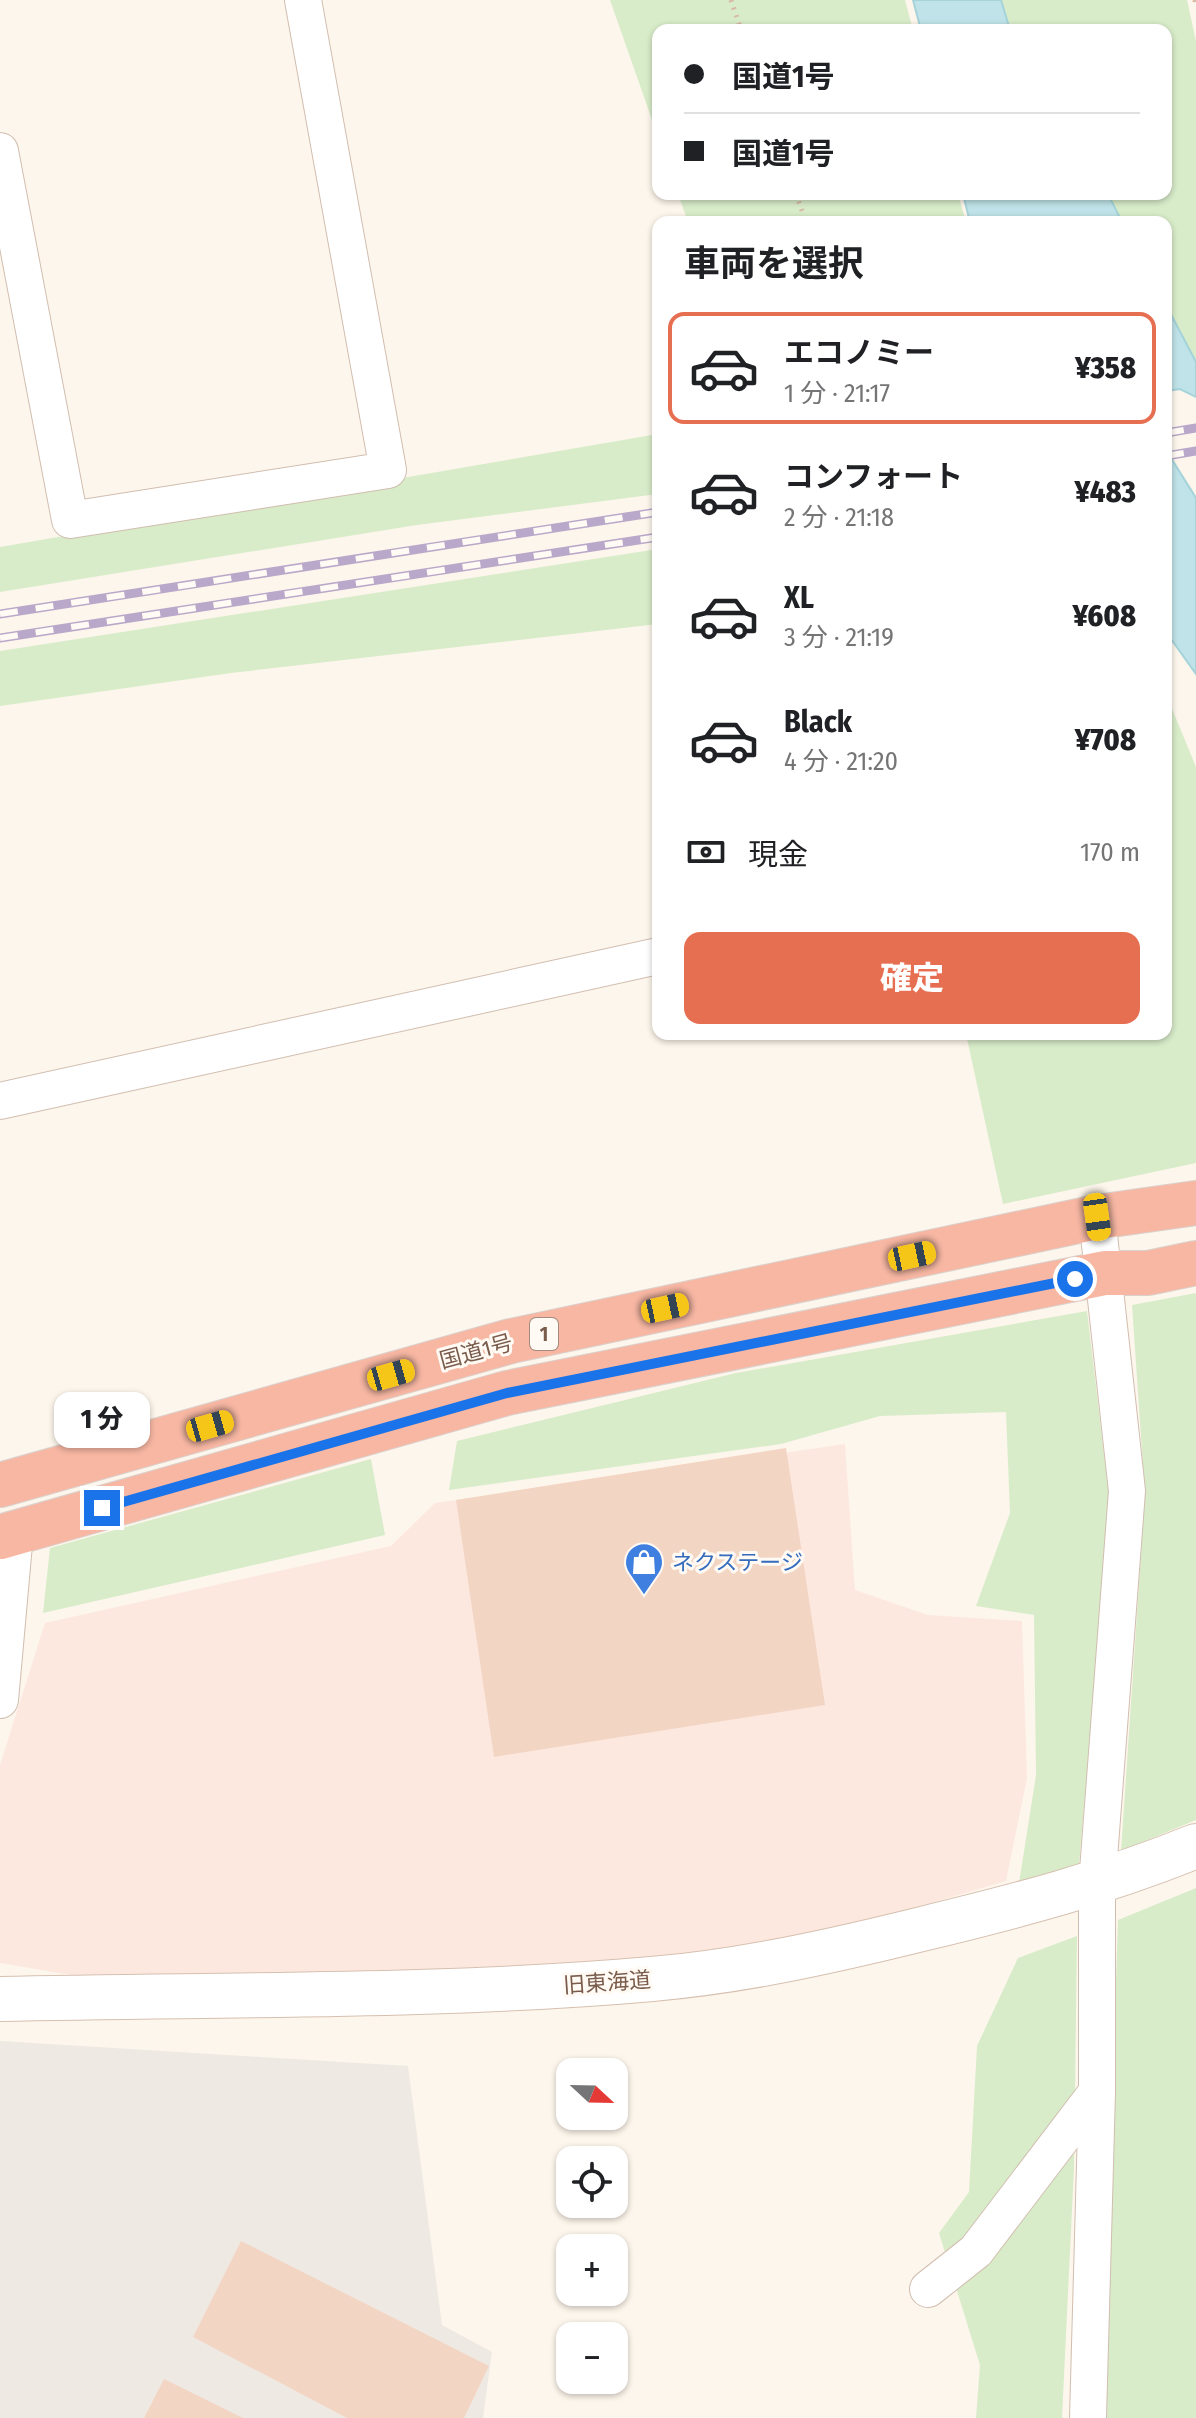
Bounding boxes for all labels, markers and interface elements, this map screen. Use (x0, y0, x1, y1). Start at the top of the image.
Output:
text: 国道1号 (732, 59, 835, 95)
text: 国道1号 (732, 136, 835, 172)
text: 車両を選択 (684, 242, 864, 286)
icon: car (688, 332, 760, 404)
text: エコノミー (784, 335, 934, 371)
text: ¥358 (1075, 350, 1136, 386)
text: 1 分 · 21:17 (784, 378, 890, 409)
icon: car (688, 456, 760, 528)
text: コンフォート (784, 459, 963, 495)
text: ¥483 (1075, 474, 1136, 510)
text: 2 分 · 21:18 (784, 502, 894, 533)
icon: car (688, 580, 760, 652)
text: XL (784, 580, 814, 616)
text: ¥608 (1072, 598, 1136, 634)
text: 3 分 · 21:19 (784, 622, 894, 653)
icon: car (688, 704, 760, 776)
text: Black (784, 704, 852, 740)
text: ¥708 (1075, 722, 1136, 758)
text: 4 分 · 21:20 (784, 746, 898, 777)
icon: cash (684, 830, 728, 874)
text: 現金 (748, 837, 808, 873)
text: 170 m (1080, 837, 1140, 868)
button: 確定 (684, 932, 1140, 1024)
car (1082, 1192, 1112, 1242)
car (886, 1239, 938, 1273)
route start (1057, 1261, 1093, 1297)
car (639, 1291, 691, 1325)
road number: 1 (530, 1318, 558, 1350)
street label: 国道1号 (437, 1329, 516, 1374)
car (365, 1357, 417, 1393)
callout: 1 分 (54, 1392, 150, 1448)
text: 1 分 (81, 1404, 123, 1435)
car (184, 1408, 236, 1444)
route end (84, 1490, 120, 1526)
shop icon: ネクステージ (623, 1541, 665, 1596)
place label: ネクステージ (672, 1549, 803, 1576)
street label: 旧東海道 (562, 1966, 652, 1999)
north arrow (556, 2058, 628, 2130)
map controls (556, 2058, 628, 2394)
button: locate (556, 2146, 628, 2218)
button: + (556, 2234, 628, 2306)
button: − (556, 2322, 628, 2394)

